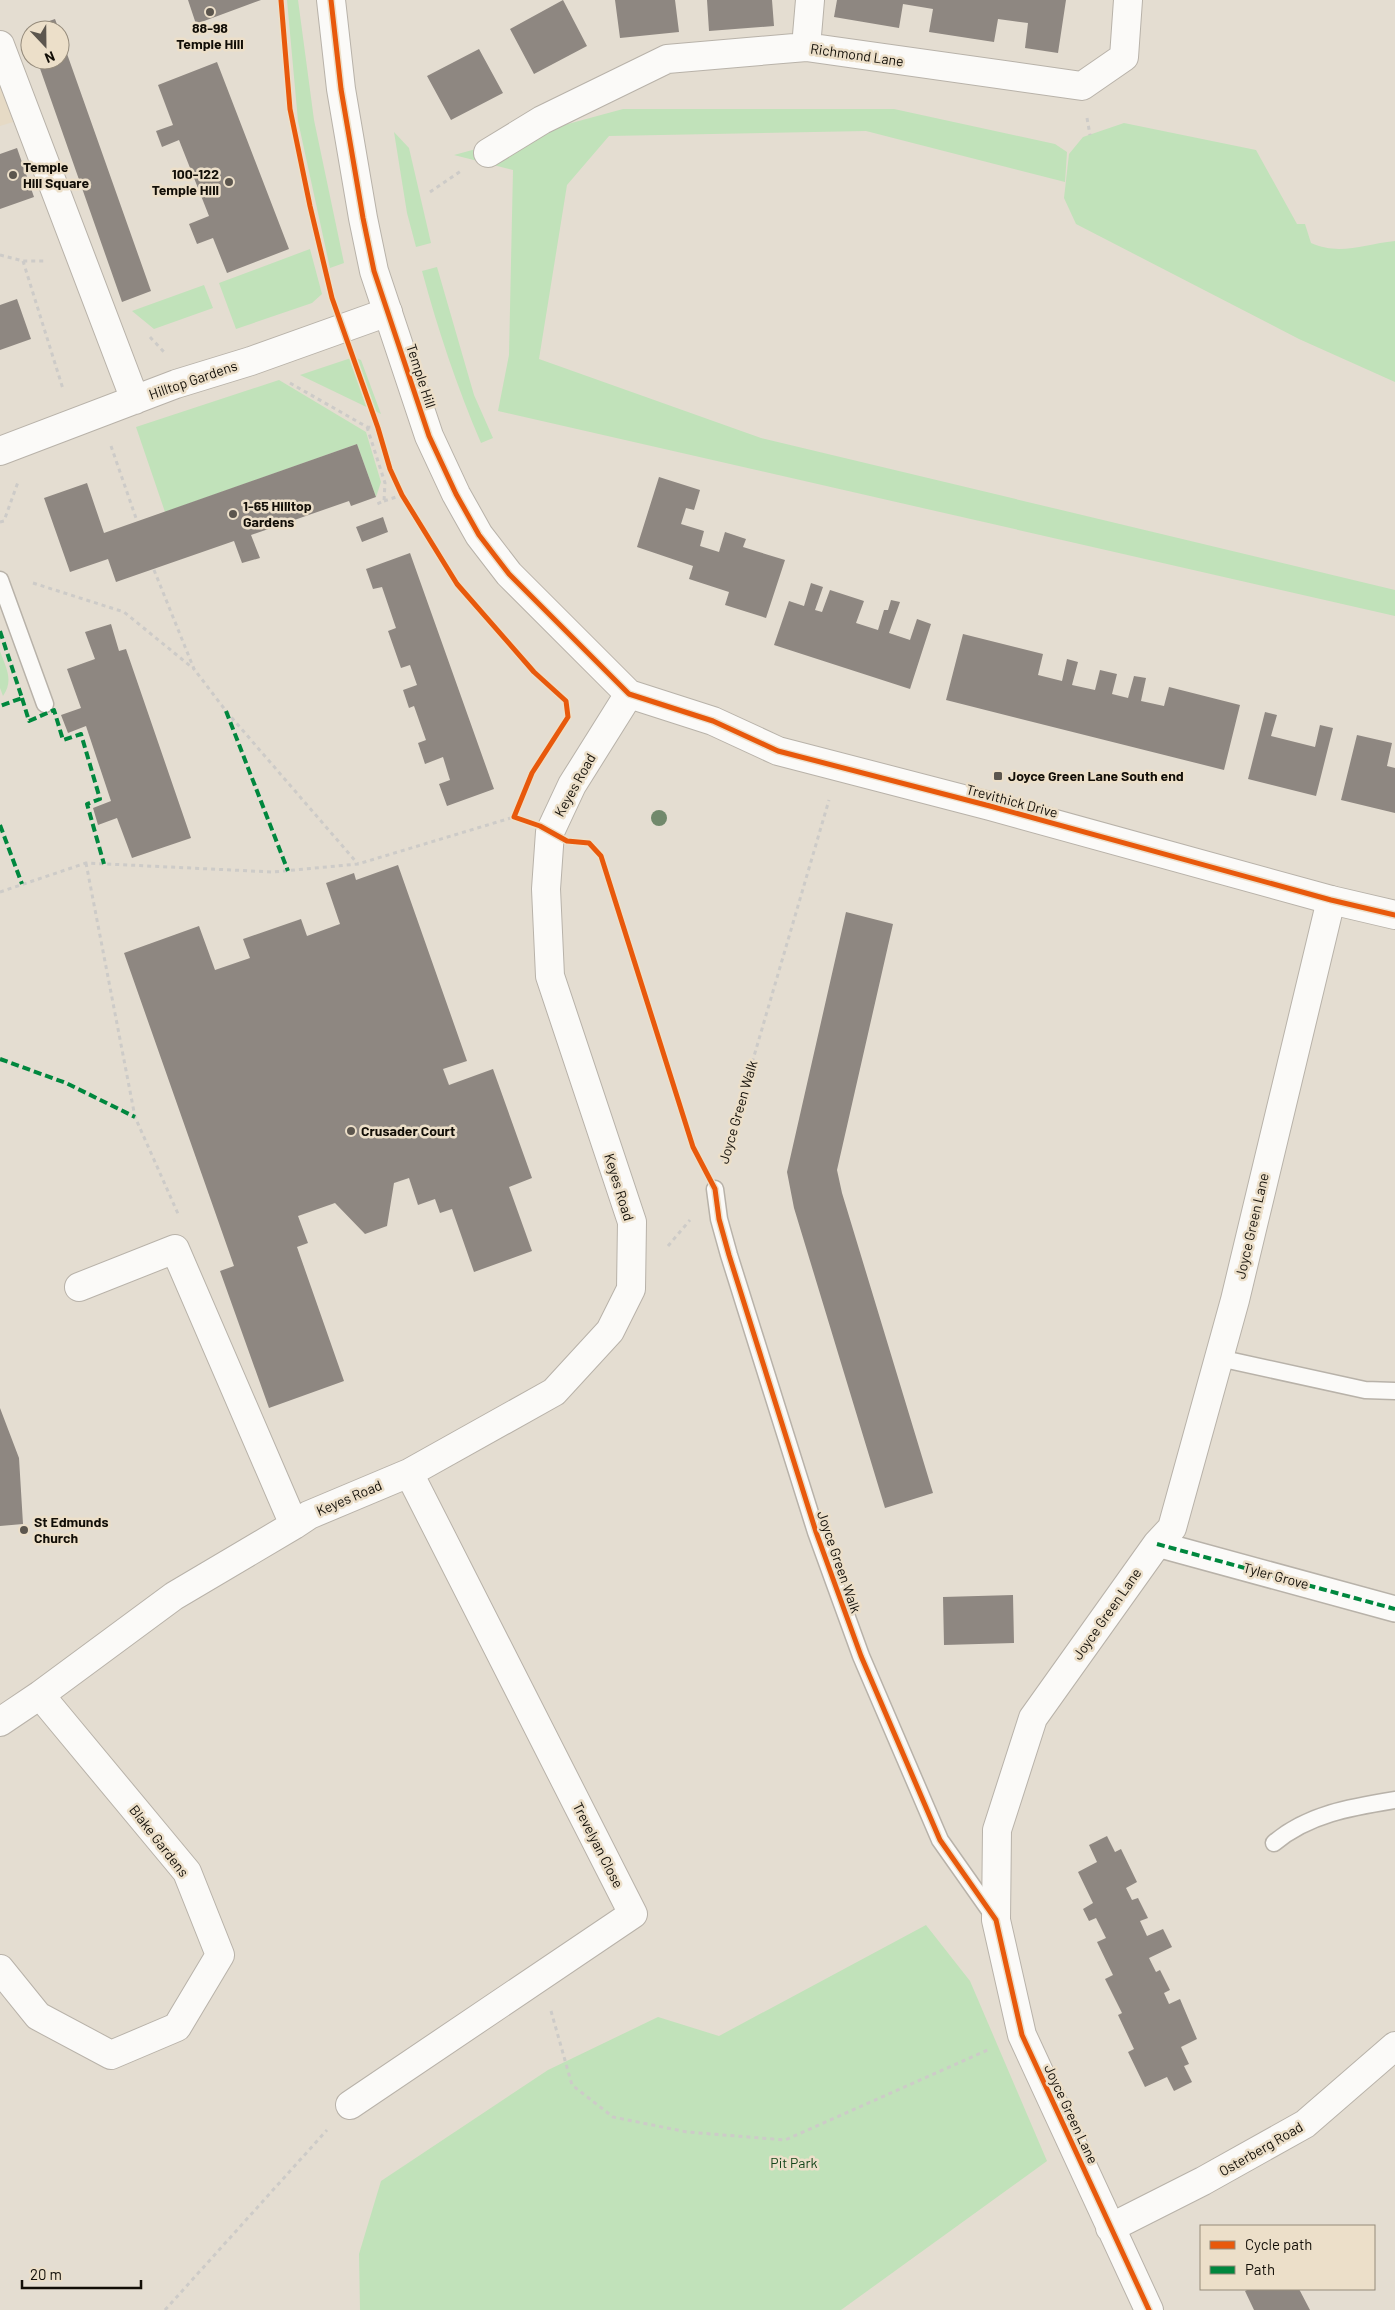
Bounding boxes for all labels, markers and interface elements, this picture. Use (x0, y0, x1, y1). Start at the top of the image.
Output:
marker: 88-98 Temple Hill (204, 6, 216, 18)
place label: 88-98 Temple Hill (176, 19, 244, 52)
north arrow (20, 20, 70, 70)
street label: Richmond Lane (809, 40, 905, 69)
text: N (43, 48, 58, 67)
place label: Temple Hill Square (23, 158, 89, 191)
place label: 100-122 Temple Hill (152, 165, 219, 198)
marker: Temple Hill Square (7, 169, 19, 181)
marker: 100-122 Temple Hill (223, 176, 235, 188)
street label: Temple Hill (403, 342, 440, 410)
street label: Hilltop Gardens (146, 356, 239, 403)
place label: 1-65 Hilltop Gardens (243, 497, 312, 530)
marker: 1-65 Hilltop Gardens (227, 508, 239, 520)
street label: Keyes Road (550, 750, 599, 819)
place label: Joyce Green Lane South end (1008, 767, 1184, 784)
marker: Joyce Green Lane South end (992, 770, 1004, 782)
street label: Trevithick Drive (964, 780, 1060, 821)
street label: Joyce Green Walk (715, 1058, 760, 1166)
place label: Crusader Court (361, 1122, 455, 1139)
marker: Crusader Court (345, 1125, 357, 1137)
street label: Keyes Road (601, 1151, 638, 1223)
street label: Joyce Green Lane (1231, 1171, 1272, 1280)
street label: Keyes Road (313, 1476, 384, 1519)
street label: Joyce Green Walk (814, 1508, 865, 1615)
place label: St Edmunds Church (34, 1513, 108, 1546)
marker: St Edmunds Church (18, 1524, 30, 1536)
street label: Tyler Grove (1241, 1559, 1311, 1592)
street label: Joyce Green Lane (1069, 1565, 1145, 1663)
street label: Trevelyan Close (570, 1799, 627, 1890)
street label: Blake Gardens (126, 1801, 193, 1880)
street label: Joyce Green Lane (1041, 2061, 1102, 2166)
street label: Osterberg Road (1216, 2118, 1306, 2179)
park label: Pit Park (770, 2154, 818, 2171)
legend (1200, 2225, 1375, 2290)
text: Cycle path (1245, 2235, 1312, 2253)
scale bar (22, 2258, 141, 2290)
text: Path (1245, 2260, 1275, 2278)
text: 20 m (30, 2265, 62, 2283)

